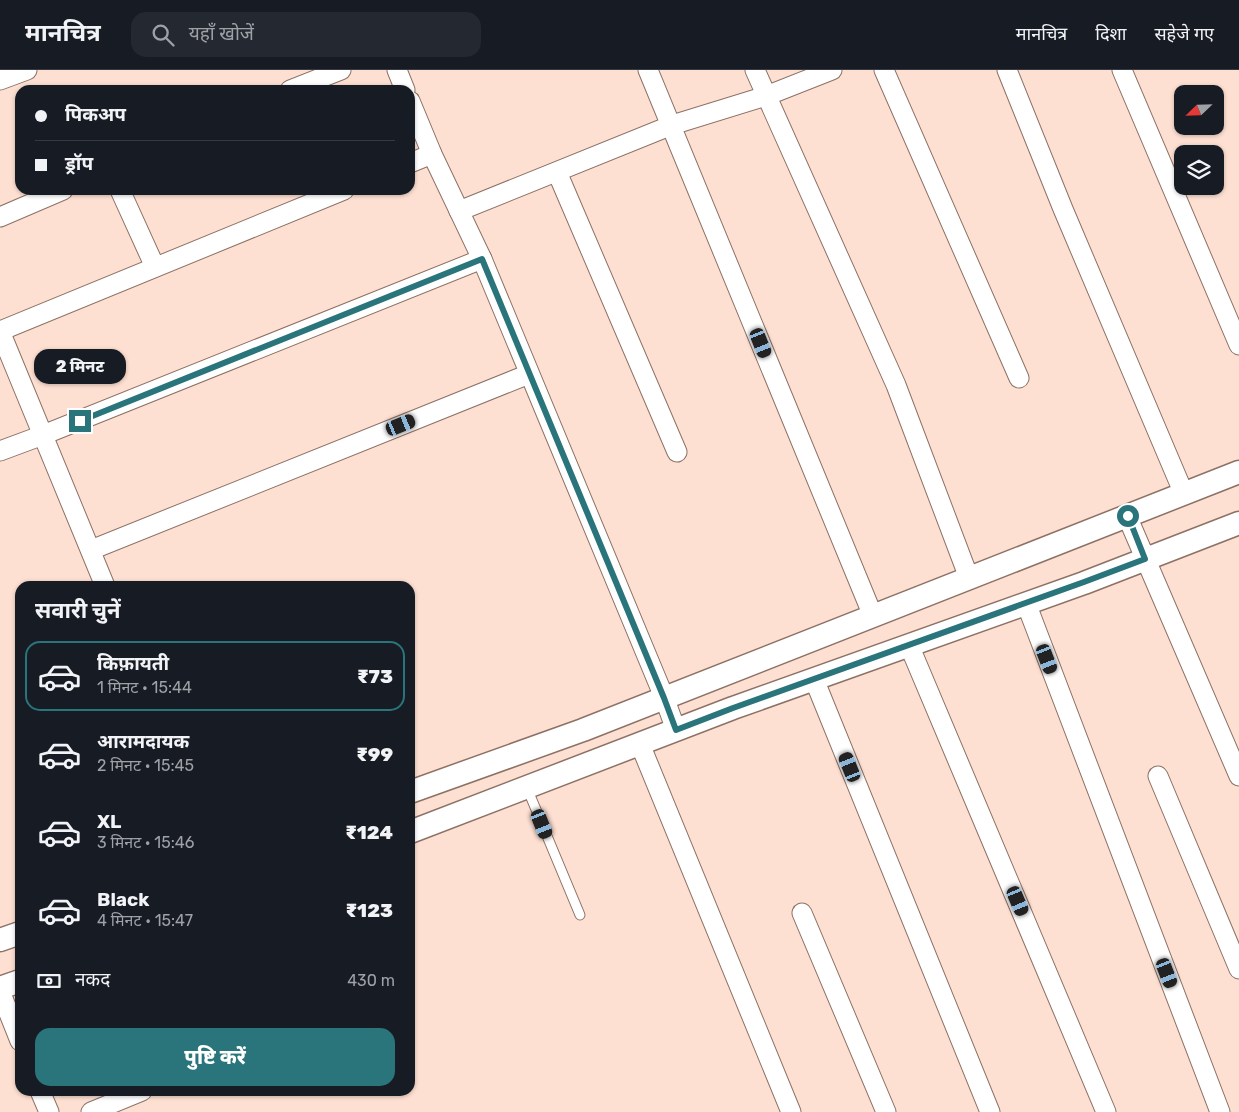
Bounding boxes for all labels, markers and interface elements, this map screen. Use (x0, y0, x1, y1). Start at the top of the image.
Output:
search box (131, 12, 481, 57)
text: मानचित्र (25, 19, 101, 47)
icon: search (149, 21, 177, 49)
text: यहाँ खोजें (189, 22, 254, 45)
text: मानचित्र (1016, 23, 1067, 45)
text: दिशा (1095, 23, 1126, 45)
text: सहेजे गए (1154, 23, 1214, 45)
north arrow (1174, 85, 1224, 135)
map controls (1174, 85, 1224, 195)
text: पिकअप (65, 103, 126, 126)
button: layers (1174, 145, 1224, 195)
text: ड्रॉप (65, 152, 93, 175)
car (748, 326, 773, 360)
callout: 2 मिनट (34, 348, 126, 384)
text: 2 मिनट (56, 357, 104, 376)
route end (69, 410, 91, 432)
car (384, 412, 417, 438)
route start (1117, 505, 1139, 527)
text: सवारी चुनें (35, 597, 121, 624)
car (1034, 642, 1059, 676)
text: किफ़ायती (97, 652, 169, 675)
icon: car (37, 654, 82, 699)
text: ₹73 (357, 665, 393, 688)
text: 1 मिनट · 15:44 (97, 678, 192, 697)
text: आरामदायक (97, 730, 189, 753)
icon: car (37, 732, 82, 777)
text: ₹99 (356, 743, 393, 766)
car (837, 750, 862, 784)
text: 2 मिनट · 15:45 (97, 756, 194, 775)
car (529, 807, 554, 841)
icon: car (37, 810, 82, 855)
text: XL (97, 810, 121, 833)
text: ₹124 (345, 821, 393, 844)
text: 3 मिनट · 15:46 (97, 833, 194, 852)
car (1005, 884, 1030, 918)
icon: car (37, 888, 82, 933)
text: Black (97, 888, 149, 911)
text: ₹123 (346, 899, 393, 922)
text: 4 मिनट · 15:47 (97, 911, 193, 930)
car (1154, 956, 1179, 990)
icon: cash (35, 967, 63, 995)
text: नकद (75, 968, 110, 991)
text: 430 m (347, 971, 395, 990)
button: पुष्टि करें (35, 1028, 395, 1086)

